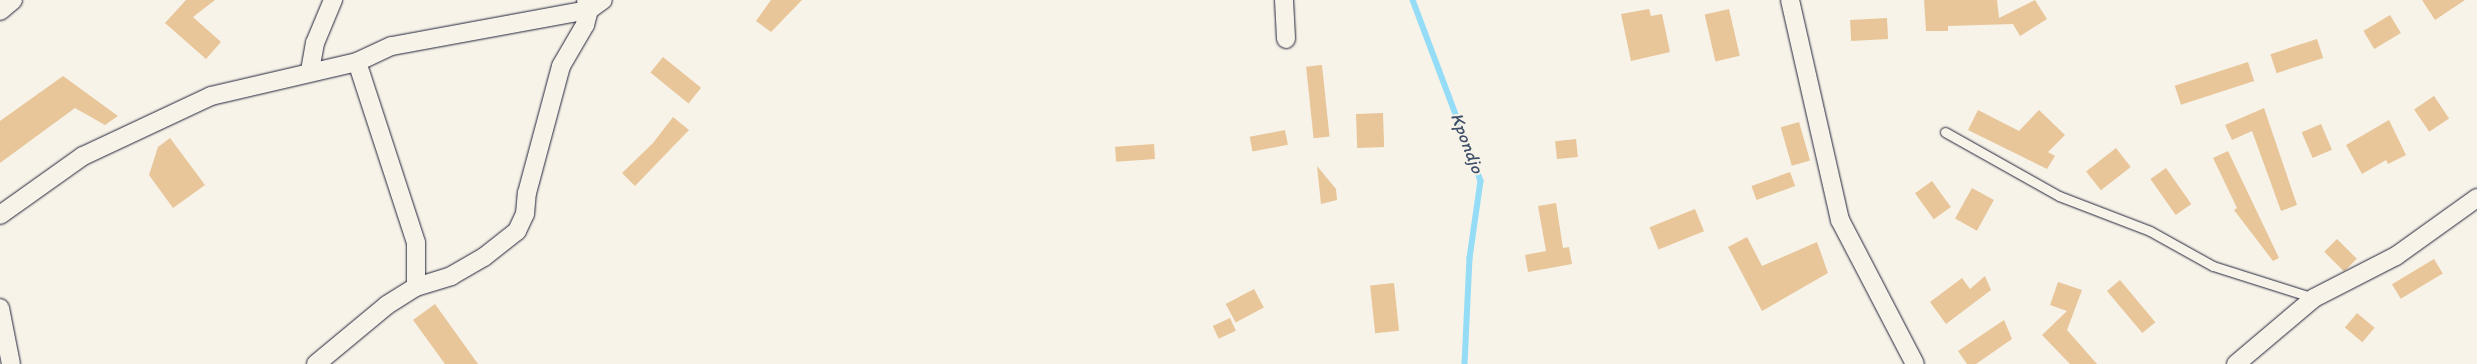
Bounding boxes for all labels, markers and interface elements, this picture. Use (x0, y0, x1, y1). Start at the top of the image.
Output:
water label: Kpondjo (1446, 110, 1488, 176)

